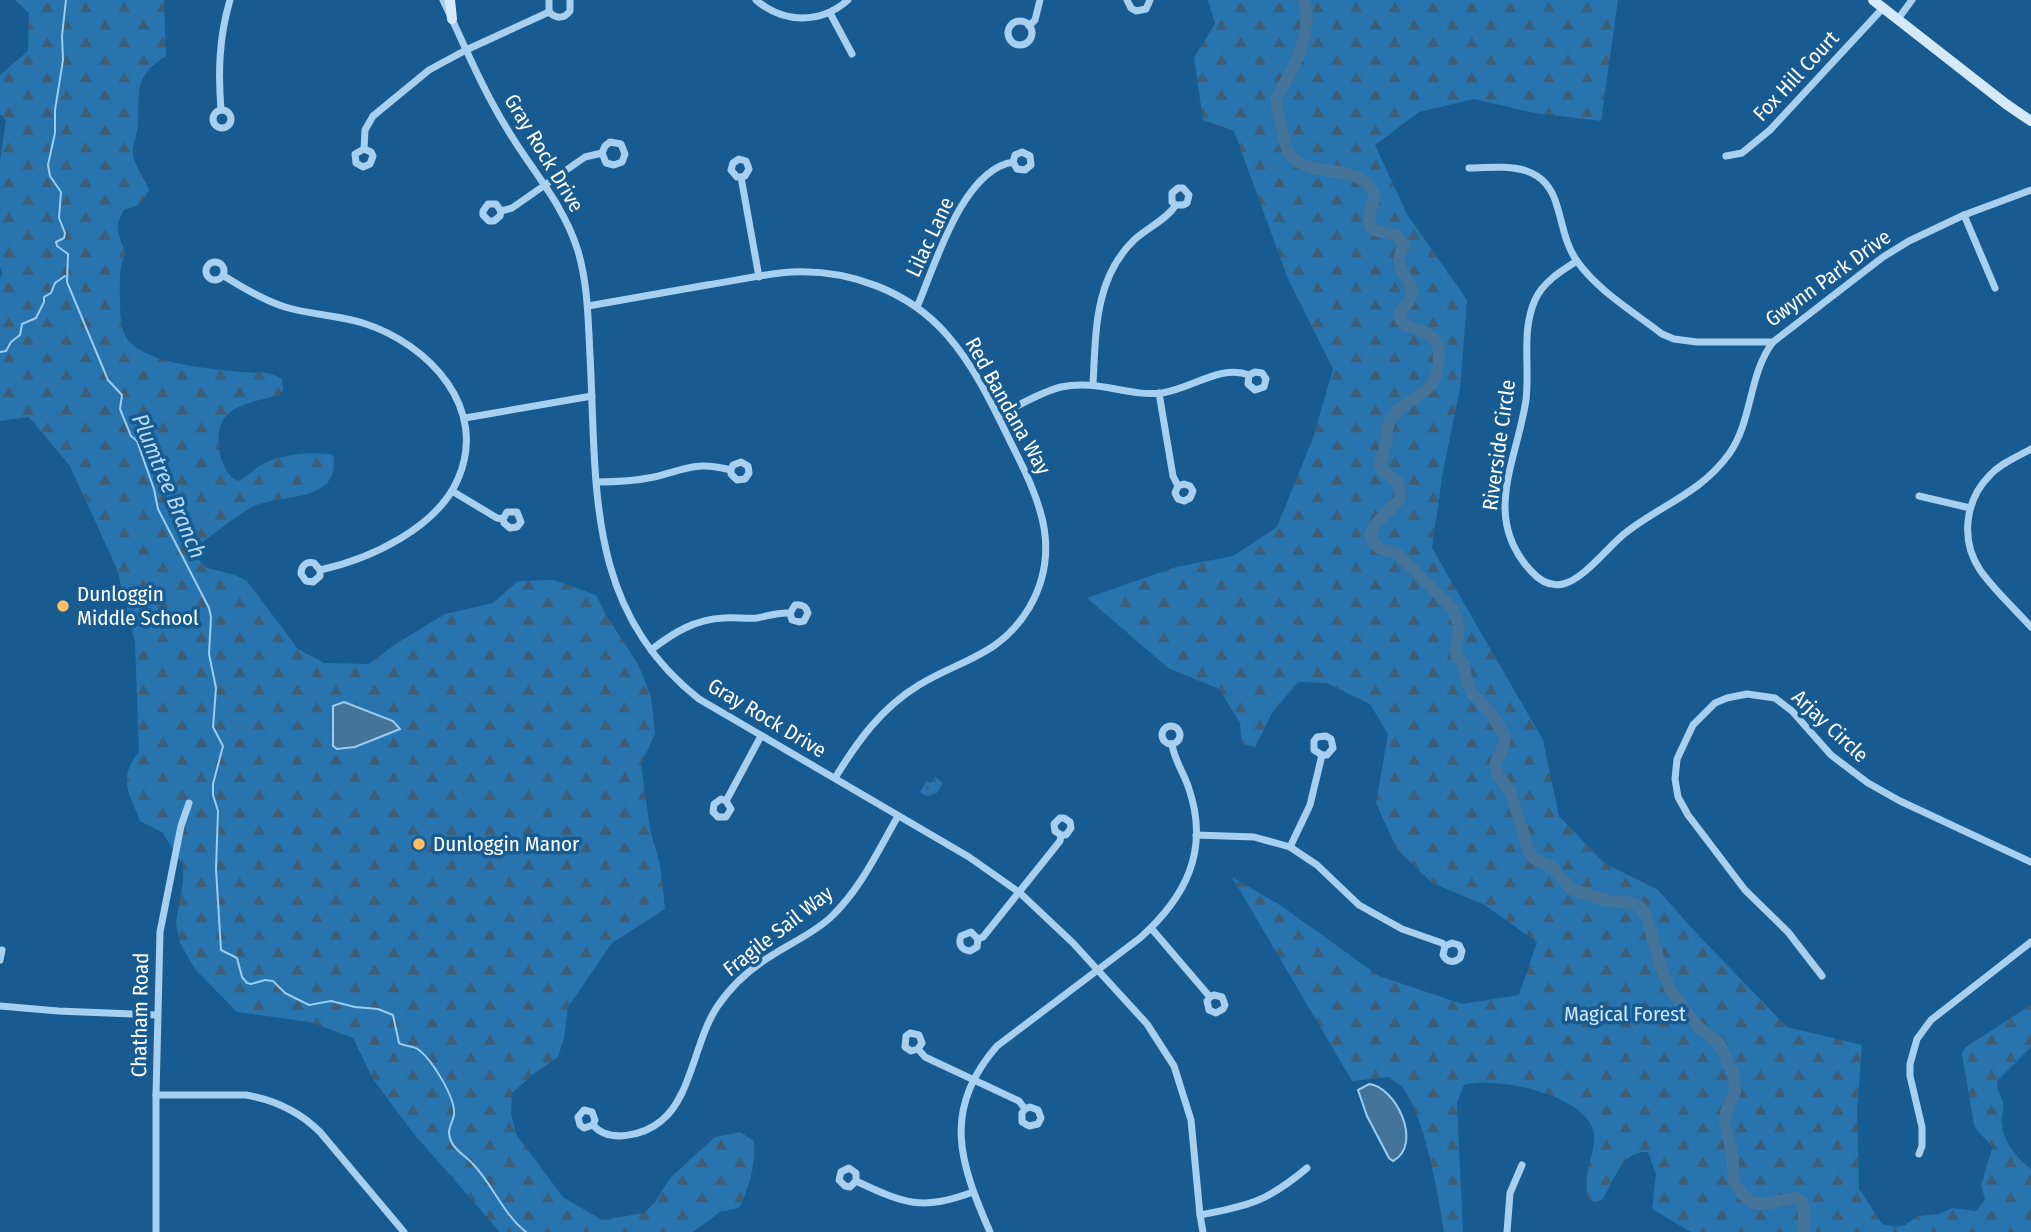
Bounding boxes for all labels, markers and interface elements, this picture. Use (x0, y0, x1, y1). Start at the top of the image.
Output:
street label: Fox Hill Court (1748, 25, 1844, 127)
street label: Gray Rock Drive (499, 89, 589, 217)
street label: Lilac Lane (900, 193, 960, 281)
street label: Gwynn Park Drive (1760, 224, 1896, 332)
street label: Red Bandana Way (960, 333, 1057, 480)
street label: Riverside Circle (1477, 378, 1521, 512)
water label: Plumtree Branch (126, 409, 212, 563)
place label: Dunloggin Middle School (77, 581, 199, 631)
marker: Dunloggin Middle School (55, 598, 71, 614)
street label: Gray Rock Drive (703, 673, 831, 763)
street label: Arjay Circle (1786, 684, 1874, 768)
place label: Dunloggin Manor (433, 831, 580, 857)
marker: Dunloggin Manor (411, 836, 427, 852)
street label: Fragile Sail Way (718, 880, 839, 982)
street label: Chatham Road (126, 952, 154, 1078)
park label: Magical Forest (1564, 1001, 1686, 1027)

